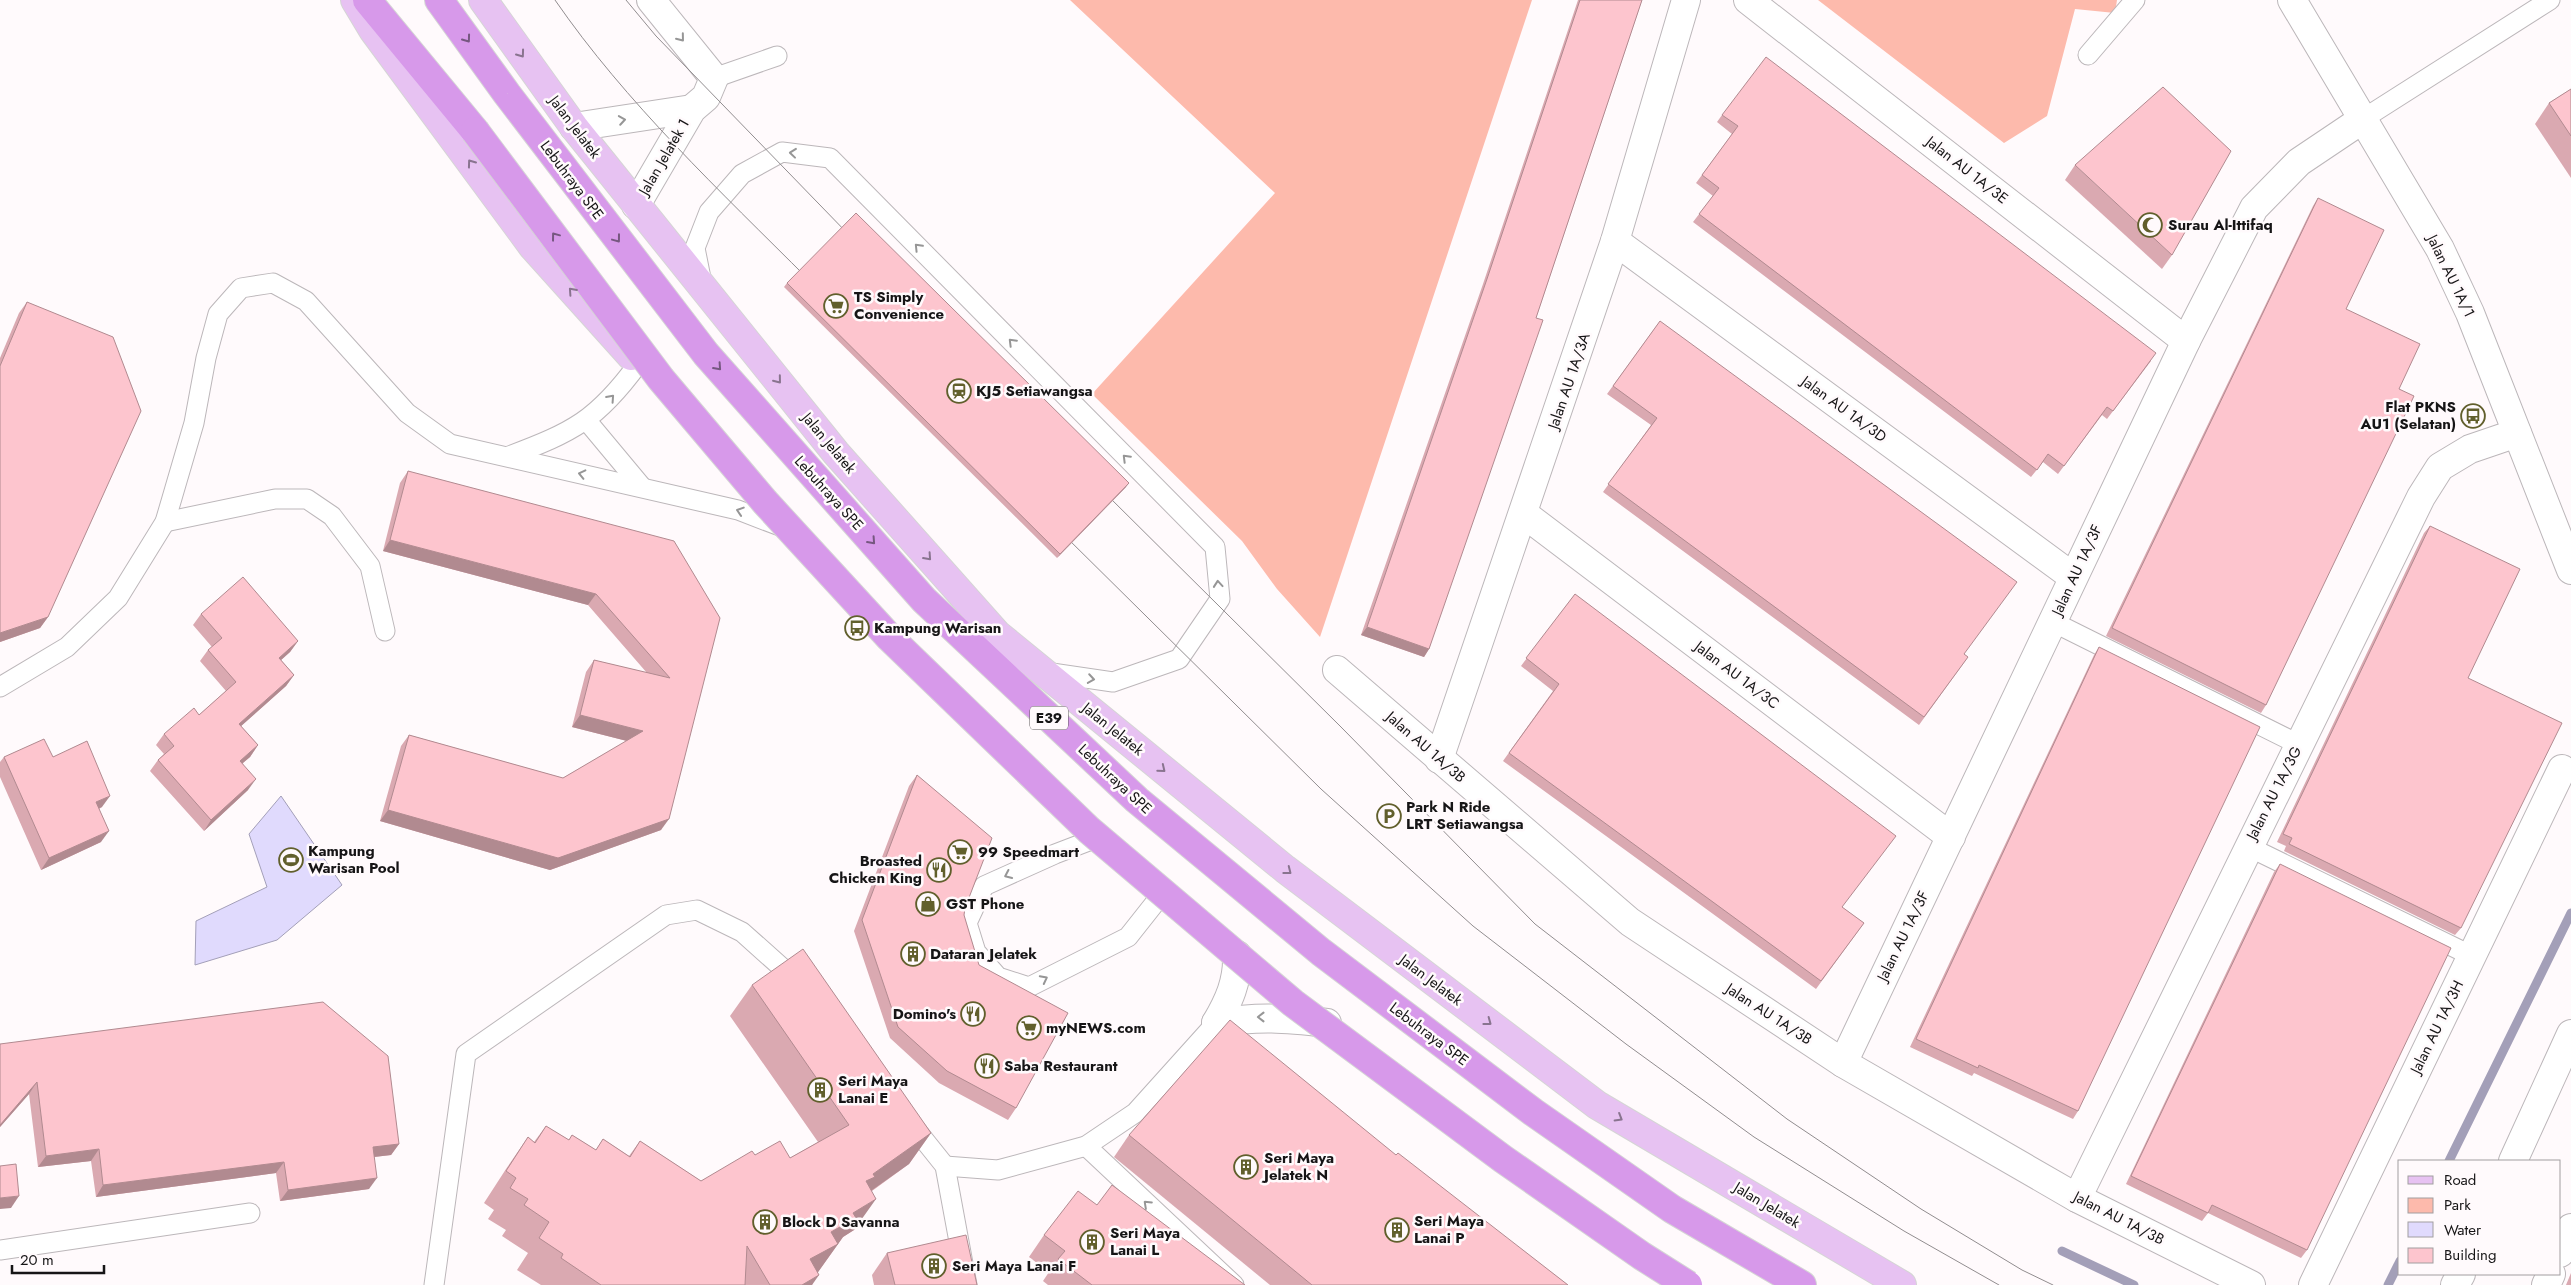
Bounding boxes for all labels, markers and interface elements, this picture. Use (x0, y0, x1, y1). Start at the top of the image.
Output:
one-way arrow (676, 32, 684, 41)
one-way arrow (461, 33, 470, 43)
one-way arrow (515, 48, 524, 58)
street label: Jalan Jelatek (543, 89, 606, 163)
one-way arrow (619, 115, 627, 126)
street label: Jalan Jelatek 1 (632, 115, 695, 201)
street label: Jalan AU 1A/3E (1920, 130, 2013, 209)
street label: Lebuhraya SPE (535, 136, 609, 224)
one-way arrow (789, 148, 797, 159)
one-way arrow (468, 159, 477, 169)
mosque icon: Surau Al-Ittifaq (2137, 212, 2163, 238)
place label: Surau Al-Ittifaq (2168, 214, 2273, 236)
street label: Jalan AU 1A/1 (2421, 229, 2480, 321)
one-way arrow (552, 233, 560, 242)
one-way arrow (612, 233, 620, 242)
one-way arrow (915, 243, 924, 252)
place label: TS Simply Convenience (854, 286, 945, 325)
one-way arrow (569, 287, 578, 296)
supermarket icon: TS Simply Convenience (823, 293, 849, 319)
street label: Jalan AU 1A/3A (1542, 330, 1596, 434)
one-way arrow (1009, 339, 1018, 348)
one-way arrow (712, 362, 721, 371)
street label: Jalan AU 1A/3D (1795, 369, 1891, 448)
one-way arrow (772, 374, 780, 383)
station icon: KJ5 Setiawangsa (946, 378, 972, 404)
place label: KJ5 Setiawangsa (976, 380, 1093, 402)
one-way arrow (605, 395, 614, 404)
place label: Flat PKNS AU1 (Selatan) (2360, 396, 2456, 435)
bus stop icon: Flat PKNS AU1 (Selatan) (2460, 403, 2486, 429)
street label: Jalan Jelatek (796, 406, 861, 479)
street label: Lebuhraya SPE (789, 451, 869, 535)
one-way arrow (1123, 454, 1132, 463)
one-way arrow (577, 469, 586, 480)
one-way arrow (736, 507, 744, 517)
street label: Jalan AU 1A/3F (2045, 521, 2108, 621)
one-way arrow (866, 535, 875, 544)
one-way arrow (923, 551, 932, 560)
one-way arrow (1213, 579, 1224, 587)
bus stop icon: Kampung Warisan (844, 615, 870, 641)
place label: Kampung Warisan (874, 617, 1001, 639)
street label: Jalan AU 1A/3C (1688, 635, 1784, 714)
one-way arrow (1088, 673, 1096, 684)
street label: Jalan Jelatek (1076, 696, 1149, 761)
street label: Jalan AU 1A/3B (1380, 705, 1471, 788)
road number: E39 (1030, 706, 1068, 730)
street label: Lebuhraya SPE (1073, 739, 1157, 819)
street label: Jalan AU 1A/3G (2240, 742, 2307, 845)
one-way arrow (1157, 763, 1166, 772)
place label: Park N Ride LRT Setiawangsa (1406, 796, 1524, 835)
parking icon: Park N Ride LRT Setiawangsa (1376, 803, 1402, 829)
supermarket icon: 99 Speedmart (947, 839, 973, 865)
place label: Kampung Warisan Pool (308, 840, 400, 879)
place label: 99 Speedmart (978, 841, 1079, 863)
sports icon: Kampung Warisan Pool (278, 847, 304, 873)
place label: Broasted Chicken King (829, 850, 922, 889)
restaurant icon: Broasted Chicken King (926, 857, 952, 883)
one-way arrow (1282, 866, 1291, 874)
one-way arrow (1004, 869, 1013, 879)
street label: Jalan AU 1A/3F (1871, 887, 1934, 987)
shop icon: GST Phone (915, 891, 941, 917)
place label: GST Phone (946, 893, 1025, 915)
building icon: Dataran Jelatek (900, 941, 926, 967)
place label: Dataran Jelatek (930, 943, 1037, 965)
street label: Jalan Jelatek (1393, 948, 1467, 1011)
one-way arrow (1039, 975, 1048, 985)
street label: Jalan AU 1A/3B (1720, 977, 1817, 1050)
street label: Jalan AU 1A/3H (2404, 977, 2469, 1079)
street label: Lebuhraya SPE (1385, 997, 1473, 1071)
restaurant icon: Domino's (960, 1001, 986, 1027)
place label: Domino's (893, 1003, 956, 1025)
one-way arrow (1257, 1012, 1264, 1022)
supermarket icon: myNEWS.com (1016, 1015, 1042, 1041)
one-way arrow (1482, 1016, 1492, 1025)
place label: myNEWS.com (1046, 1017, 1146, 1039)
restaurant icon: Saba Restaurant (974, 1053, 1000, 1079)
place label: Saba Restaurant (1004, 1055, 1118, 1077)
place label: Seri Maya Lanai E (838, 1070, 908, 1109)
building icon: Seri Maya Lanai E (807, 1077, 833, 1103)
one-way arrow (1613, 1111, 1622, 1121)
place label: Seri Maya Jelatek N (1261, 1147, 1334, 1186)
building icon: Seri Maya Jelatek N (1233, 1154, 1259, 1180)
legend (2398, 1160, 2561, 1275)
text: Road (2444, 1169, 2476, 1191)
street label: Jalan Jelatek (1728, 1176, 1805, 1234)
street label: Jalan AU 1A/3B (2068, 1185, 2168, 1250)
text: Park (2444, 1194, 2471, 1216)
one-way arrow (1144, 1201, 1153, 1210)
building icon: Block D Savanna (752, 1209, 778, 1235)
place label: Seri Maya Lanai P (1414, 1210, 1484, 1249)
place label: Block D Savanna (782, 1211, 900, 1233)
building icon: Seri Maya Lanai P (1384, 1217, 1410, 1243)
text: Water (2444, 1219, 2482, 1241)
place label: Seri Maya Lanai L (1110, 1222, 1180, 1261)
building icon: Seri Maya Lanai L (1079, 1229, 1105, 1255)
scale bar (12, 1242, 105, 1274)
text: Building (2444, 1244, 2496, 1266)
text: 20 m (20, 1249, 54, 1271)
building icon: Seri Maya Lanai F (921, 1253, 947, 1279)
place label: Seri Maya Lanai F (952, 1255, 1076, 1277)

